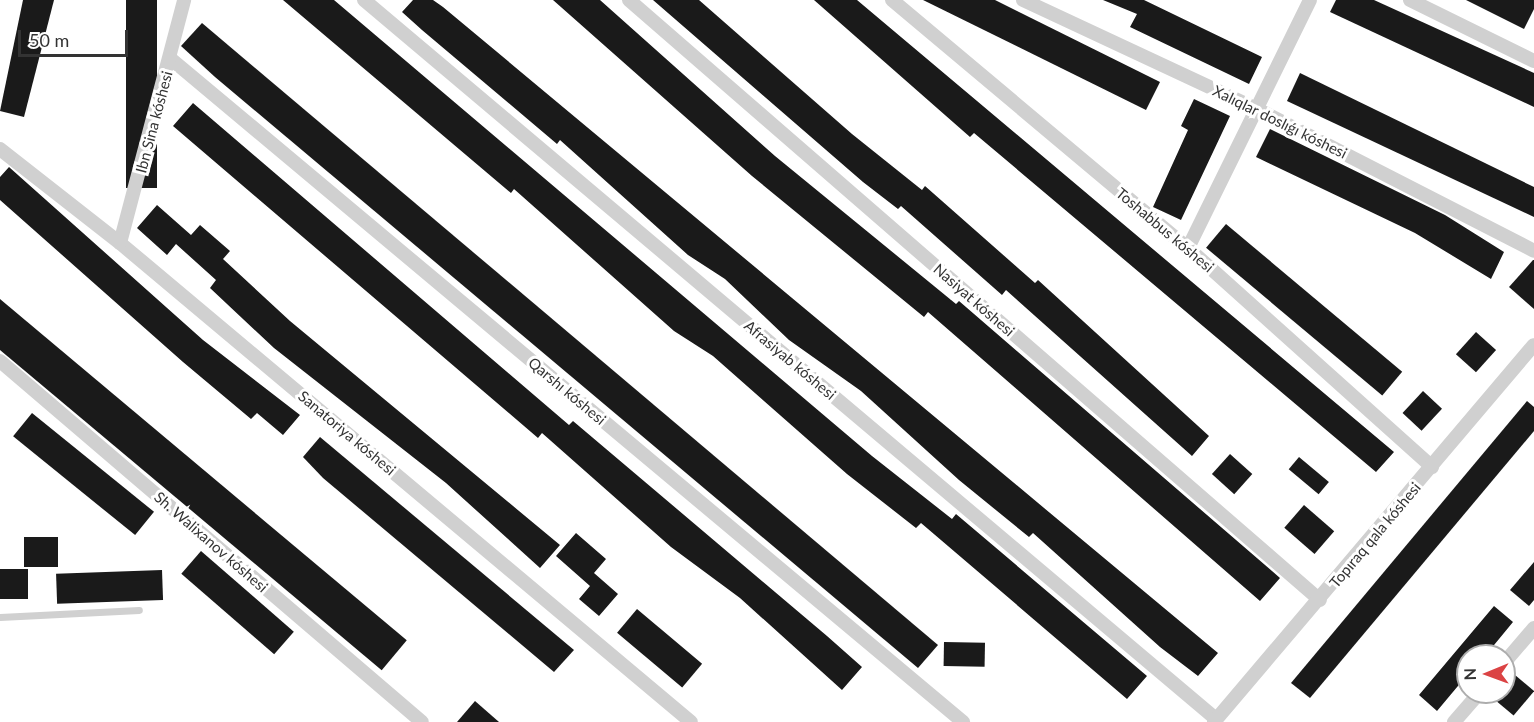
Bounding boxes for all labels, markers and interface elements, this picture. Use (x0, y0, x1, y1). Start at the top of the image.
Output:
scale bar (21, 18, 130, 56)
text: 50 m (29, 29, 69, 51)
street label: Ibn Sina kóshesi (132, 69, 176, 175)
street label: Xalıqlar doslıǵı kóshesi (1210, 82, 1350, 162)
street label: Toshabbus kóshesi (1113, 184, 1217, 276)
street label: Nasiyat kóshesi (930, 260, 1018, 340)
street label: Afrasiyab kóshesi (741, 317, 839, 403)
street label: Qarshı kóshesi (525, 353, 609, 429)
street label: Sanatoriya kóshesi (295, 387, 399, 479)
street label: Topıraq qala kóshesi (1326, 479, 1424, 591)
street label: Sh. Walixanov kóshesi (150, 488, 272, 596)
north arrow (1456, 644, 1516, 704)
text: N (1460, 668, 1479, 681)

